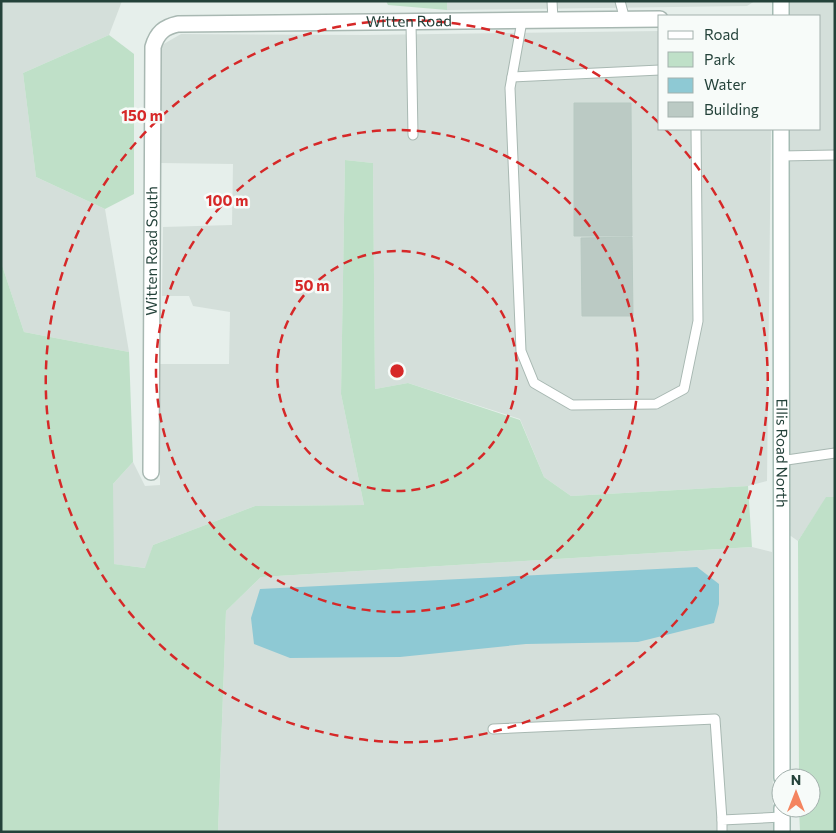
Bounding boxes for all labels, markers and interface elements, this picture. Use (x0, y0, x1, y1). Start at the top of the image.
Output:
street label: Witten Road (366, 11, 452, 30)
legend (658, 15, 821, 130)
text: Road (704, 25, 739, 43)
text: Park (704, 50, 735, 68)
text: Water (704, 75, 746, 93)
text: Building (704, 100, 759, 118)
text: 150 m (121, 106, 163, 124)
street label: Witten Road South (142, 186, 160, 316)
text: 100 m (206, 191, 248, 209)
text: 50 m (295, 276, 329, 294)
centre of rings (388, 362, 406, 380)
street label: Ellis Road North (773, 398, 792, 508)
north arrow (771, 768, 821, 818)
text: N (791, 771, 801, 788)

